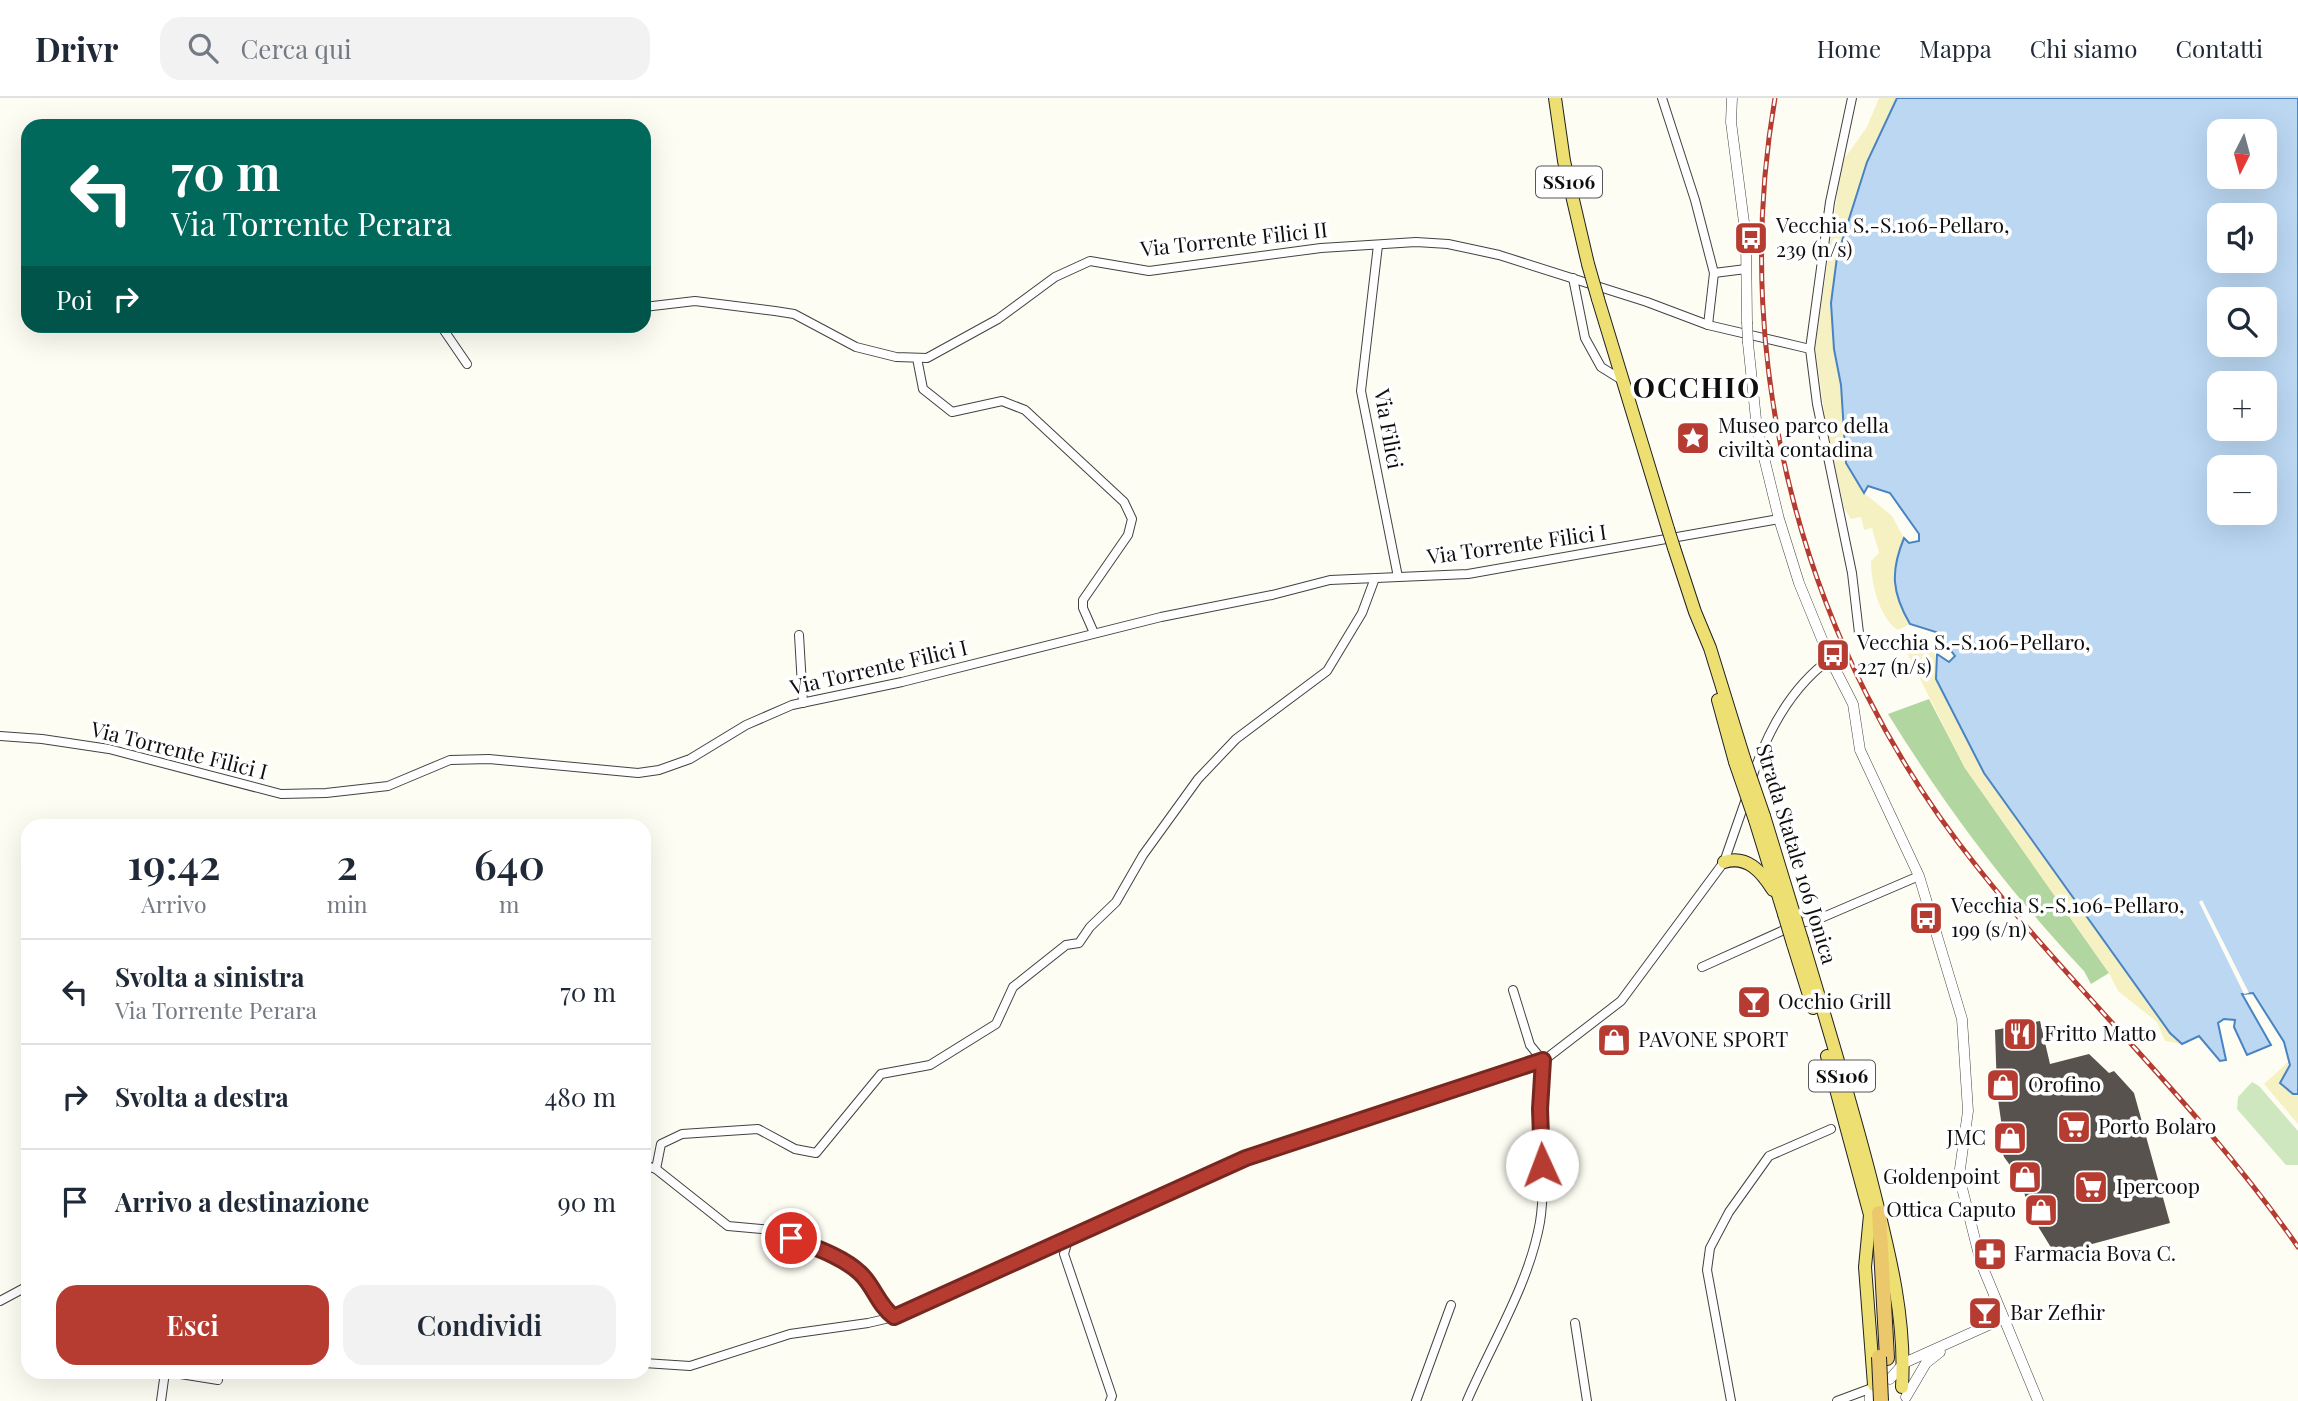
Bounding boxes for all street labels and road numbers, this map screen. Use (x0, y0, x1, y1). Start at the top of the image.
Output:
road number: SS106 (1536, 166, 1602, 198)
street label: Via Torrente Filici II (1138, 214, 1329, 262)
street label: Via Filici (1369, 385, 1411, 471)
street label: Via Torrente Filici I (1424, 517, 1608, 570)
street label: Via Torrente Filici I (786, 632, 970, 700)
street label: Via Torrente Filici I (87, 713, 271, 785)
street label: Strada Statale 106 Jonica (1751, 740, 1845, 967)
road number: SS106 (1809, 1060, 1875, 1092)

